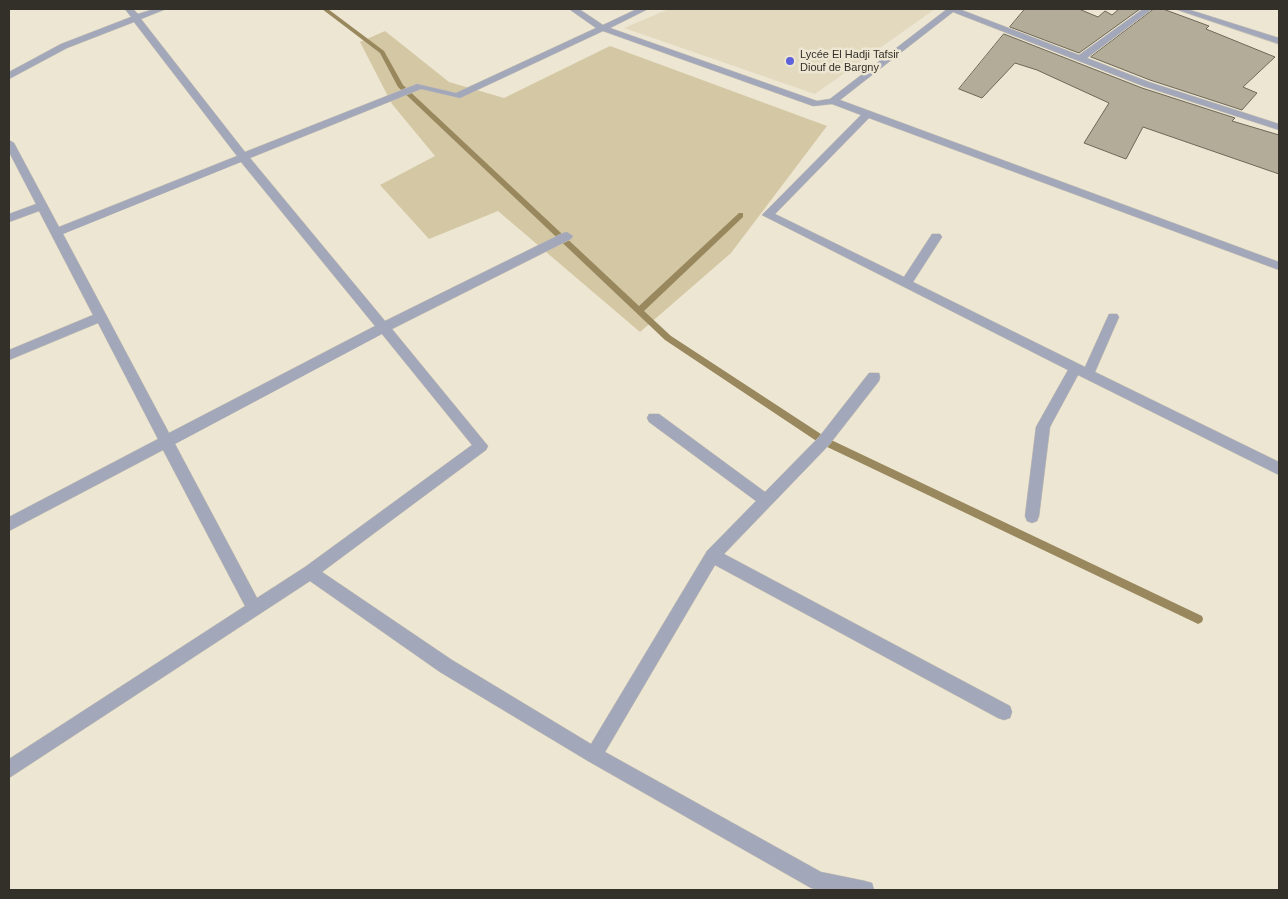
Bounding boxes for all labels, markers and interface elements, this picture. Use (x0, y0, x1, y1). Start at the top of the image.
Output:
place label: Lycée El Hadji Tafsir Diouf de Bargny (800, 48, 899, 74)
marker: Lycée El Hadji Tafsir Diouf de Bargny (784, 55, 796, 67)

